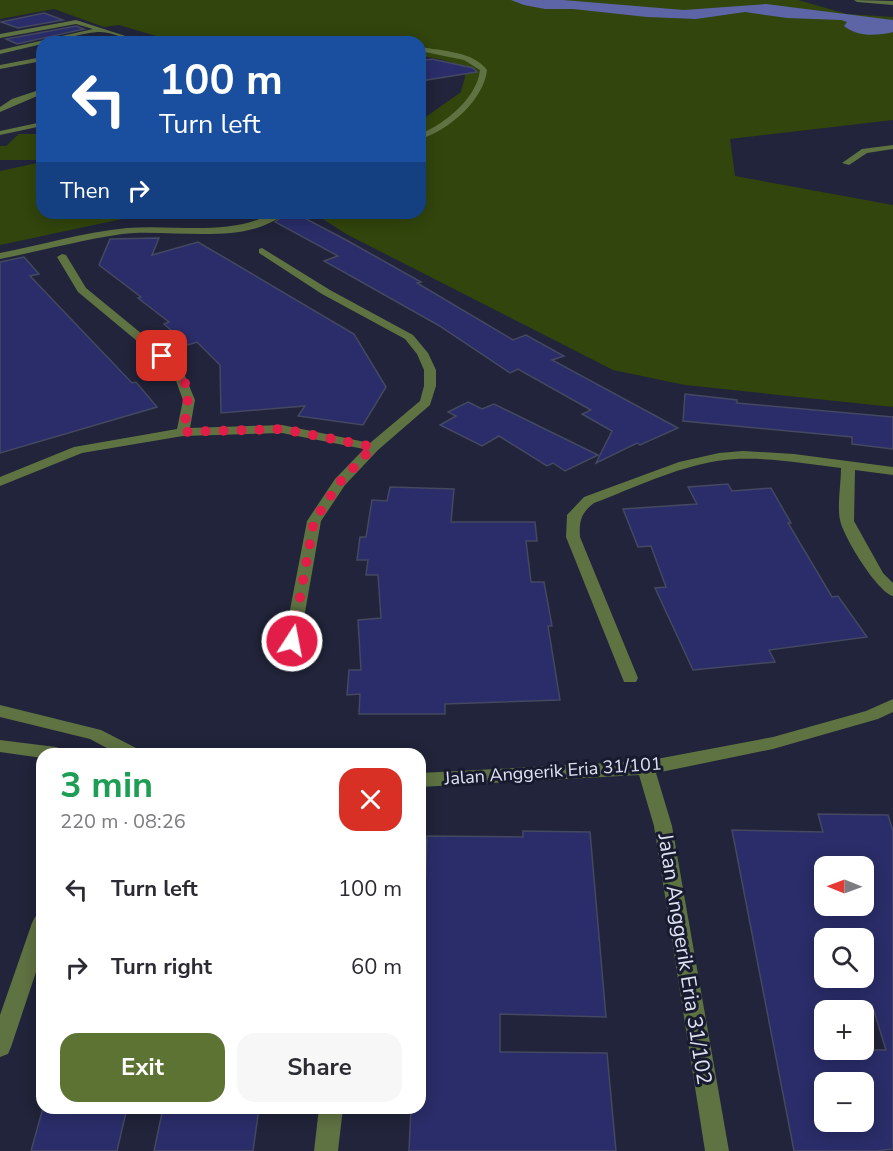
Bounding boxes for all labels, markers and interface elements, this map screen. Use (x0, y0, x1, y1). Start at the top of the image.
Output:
text: 100 m (159, 52, 283, 109)
icon: left (60, 60, 138, 138)
text: Turn left (159, 106, 260, 143)
icon: right (122, 174, 155, 207)
text: Then (60, 176, 110, 206)
pin (136, 330, 187, 381)
icon: arrive (145, 339, 178, 372)
position arrow (260, 609, 324, 673)
street label: Jalan Anggerik Eria 31/101 (443, 751, 662, 791)
text: 3 min (60, 761, 153, 810)
button: close (339, 768, 402, 831)
text: 220 m · 08:26 (60, 808, 186, 835)
street label: Jalan Anggerik Eria 31/102 (651, 830, 719, 1087)
north arrow (814, 856, 874, 916)
map controls (814, 856, 874, 1132)
icon: left (60, 873, 93, 906)
text: Turn left (111, 874, 198, 904)
text: 100 m (338, 874, 402, 904)
button: search (814, 928, 874, 988)
icon: right (60, 951, 93, 984)
text: Turn right (111, 952, 212, 982)
text: 60 m (351, 952, 402, 982)
button: + (814, 1000, 874, 1060)
button: Exit (60, 1033, 225, 1102)
button: Share (237, 1033, 402, 1102)
button: − (814, 1072, 874, 1132)

